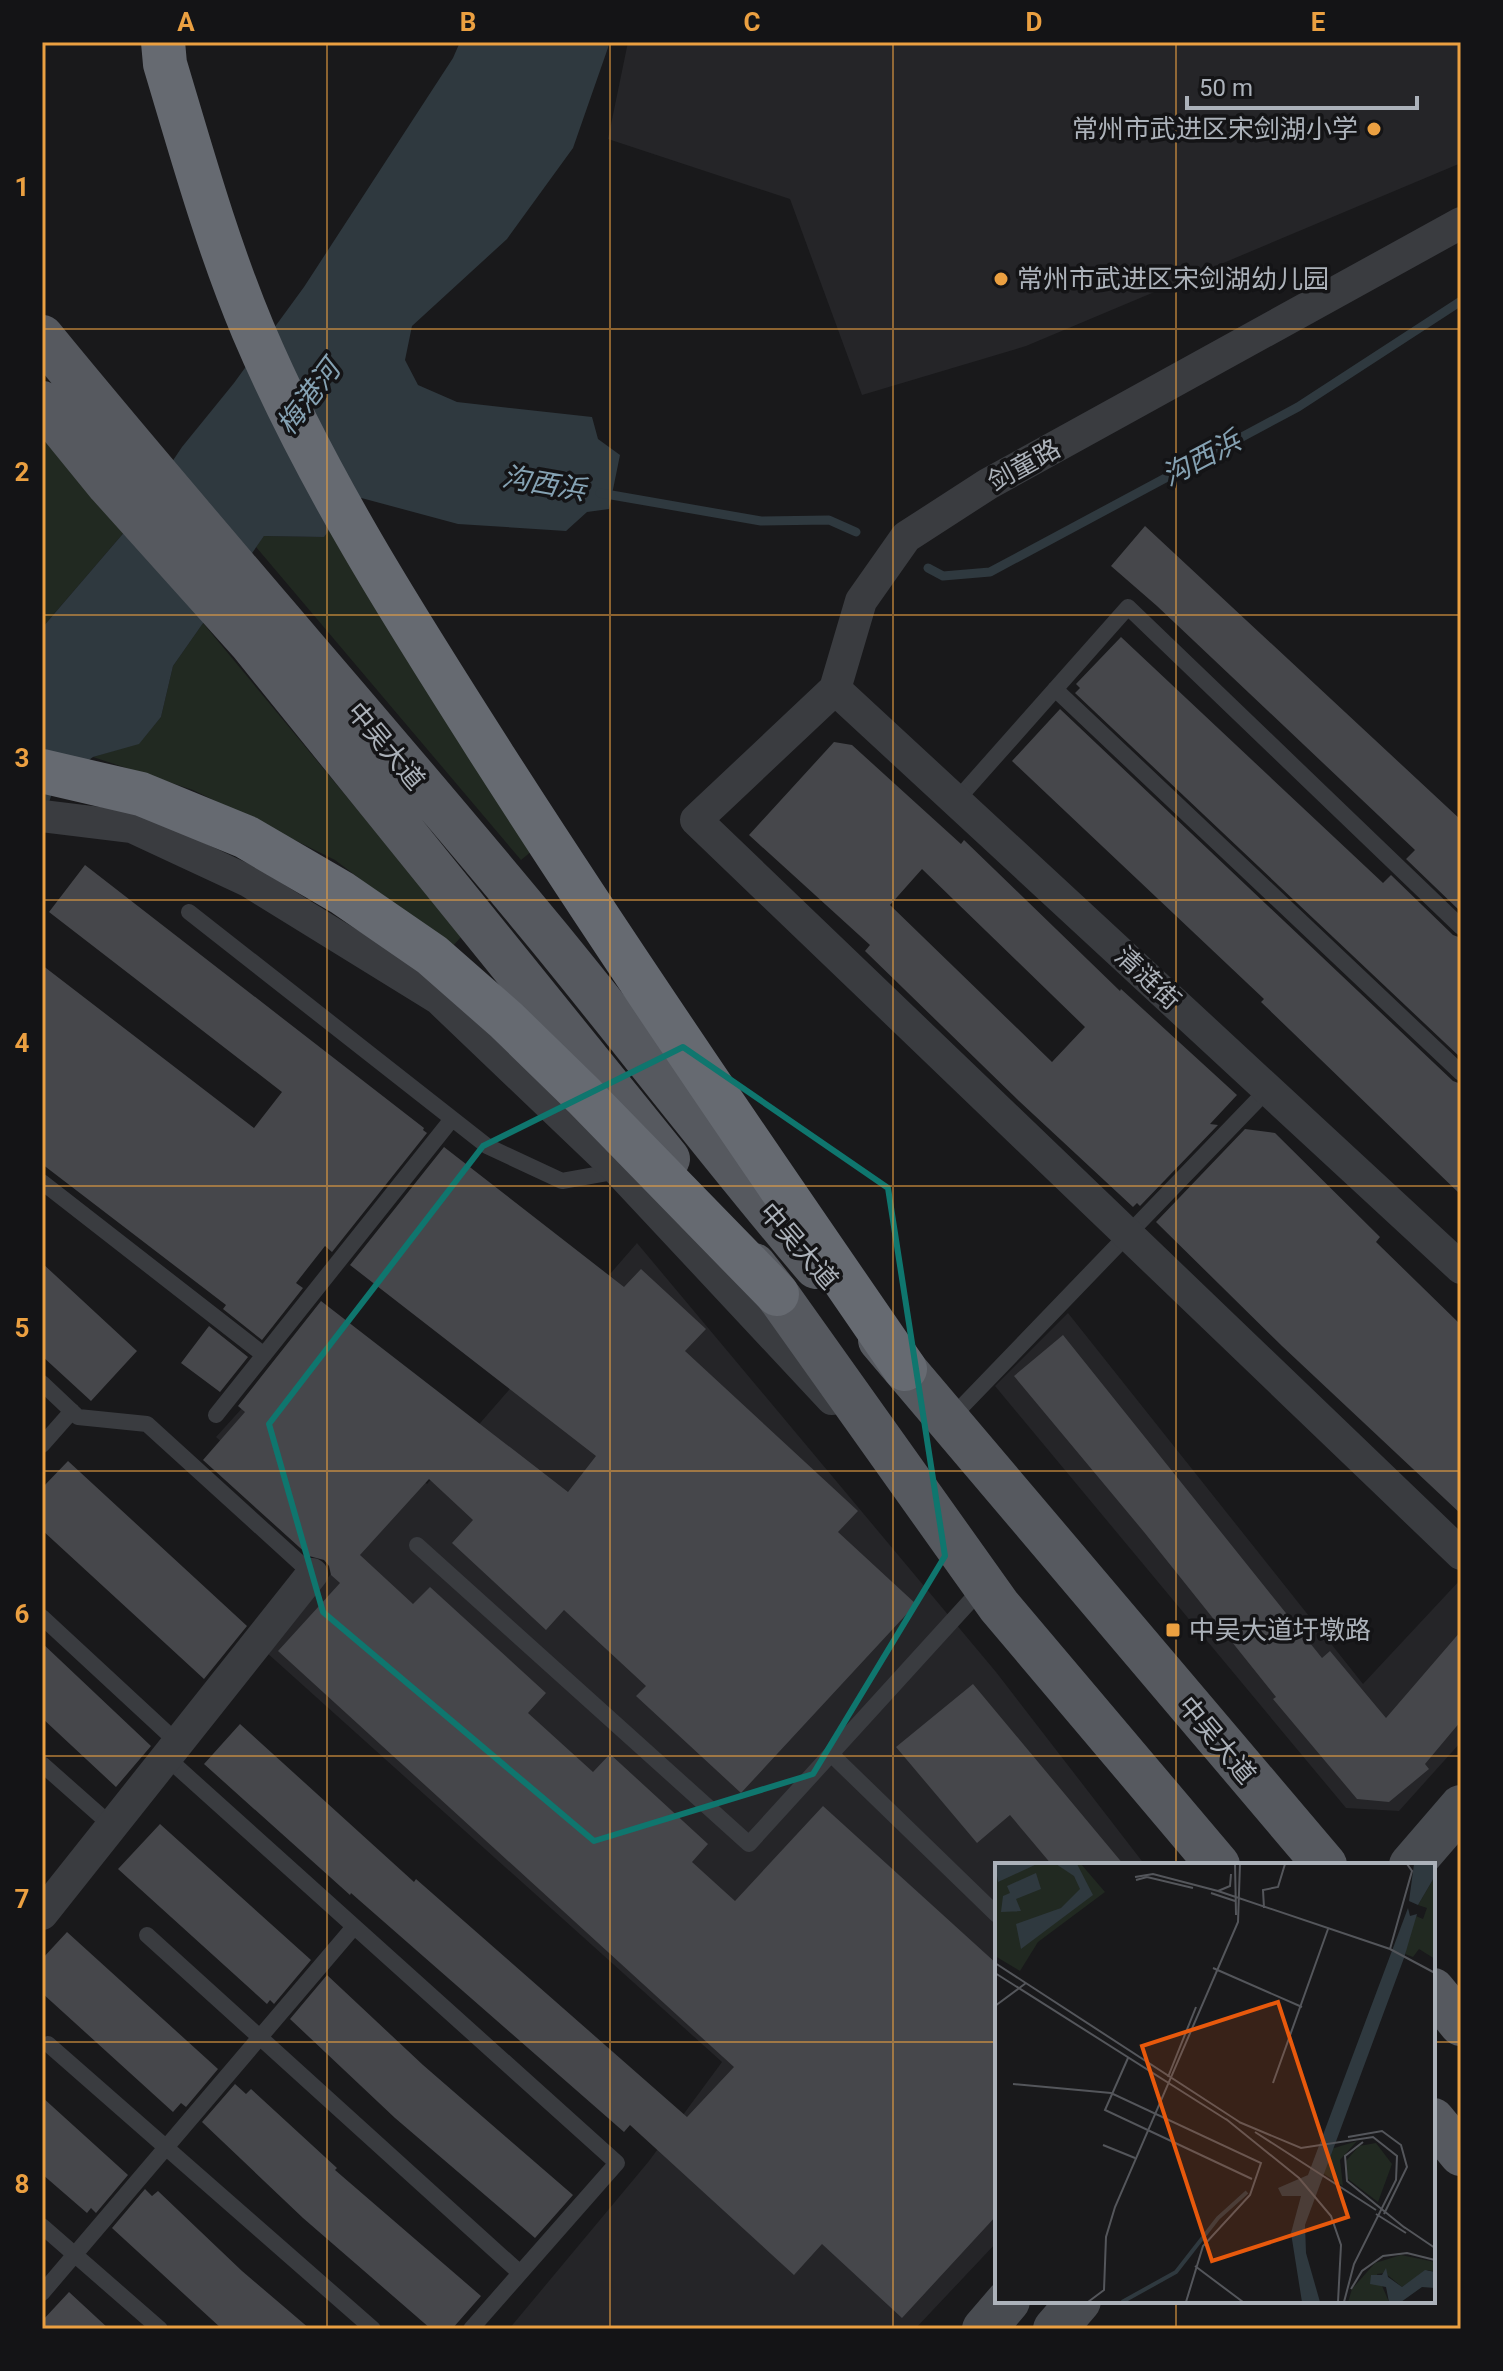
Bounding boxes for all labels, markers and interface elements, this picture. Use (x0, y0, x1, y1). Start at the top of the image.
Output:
text: A (177, 7, 195, 37)
text: B (460, 7, 476, 37)
text: C (743, 7, 761, 37)
text: D (1026, 7, 1042, 37)
text: E (1311, 7, 1326, 37)
scale bar (1187, 60, 1417, 110)
text: 50 m (1199, 74, 1253, 102)
place label: 常州市武进区宋剑湖小学 (1072, 114, 1358, 144)
marker: 常州市武进区宋剑湖小学 (1365, 120, 1383, 138)
text: 1 (15, 172, 29, 202)
place label: 常州市武进区宋剑湖幼儿园 (1017, 264, 1329, 294)
marker: 常州市武进区宋剑湖幼儿园 (992, 270, 1010, 288)
water label: 梅港河 (270, 350, 350, 441)
water label: 沟西浜 (1156, 423, 1249, 493)
street label: 剑童路 (983, 433, 1065, 497)
text: 2 (15, 457, 29, 487)
water label: 沟西浜 (500, 460, 591, 508)
street label: 中吴大道 (341, 697, 431, 795)
text: 3 (15, 743, 29, 773)
street label: 清涟街 (1109, 940, 1187, 1016)
text: 4 (15, 1028, 30, 1058)
street label: 中吴大道 (754, 1197, 844, 1295)
text: 5 (15, 1313, 29, 1343)
text: 6 (15, 1599, 30, 1629)
place label: 中吴大道圩墩路 (1189, 1615, 1371, 1645)
marker: 中吴大道圩墩路 (1164, 1621, 1182, 1639)
street label: 中吴大道 (1172, 1691, 1262, 1789)
inset map (995, 1863, 1435, 2303)
text: 7 (15, 1884, 29, 1914)
text: 8 (15, 2169, 29, 2199)

